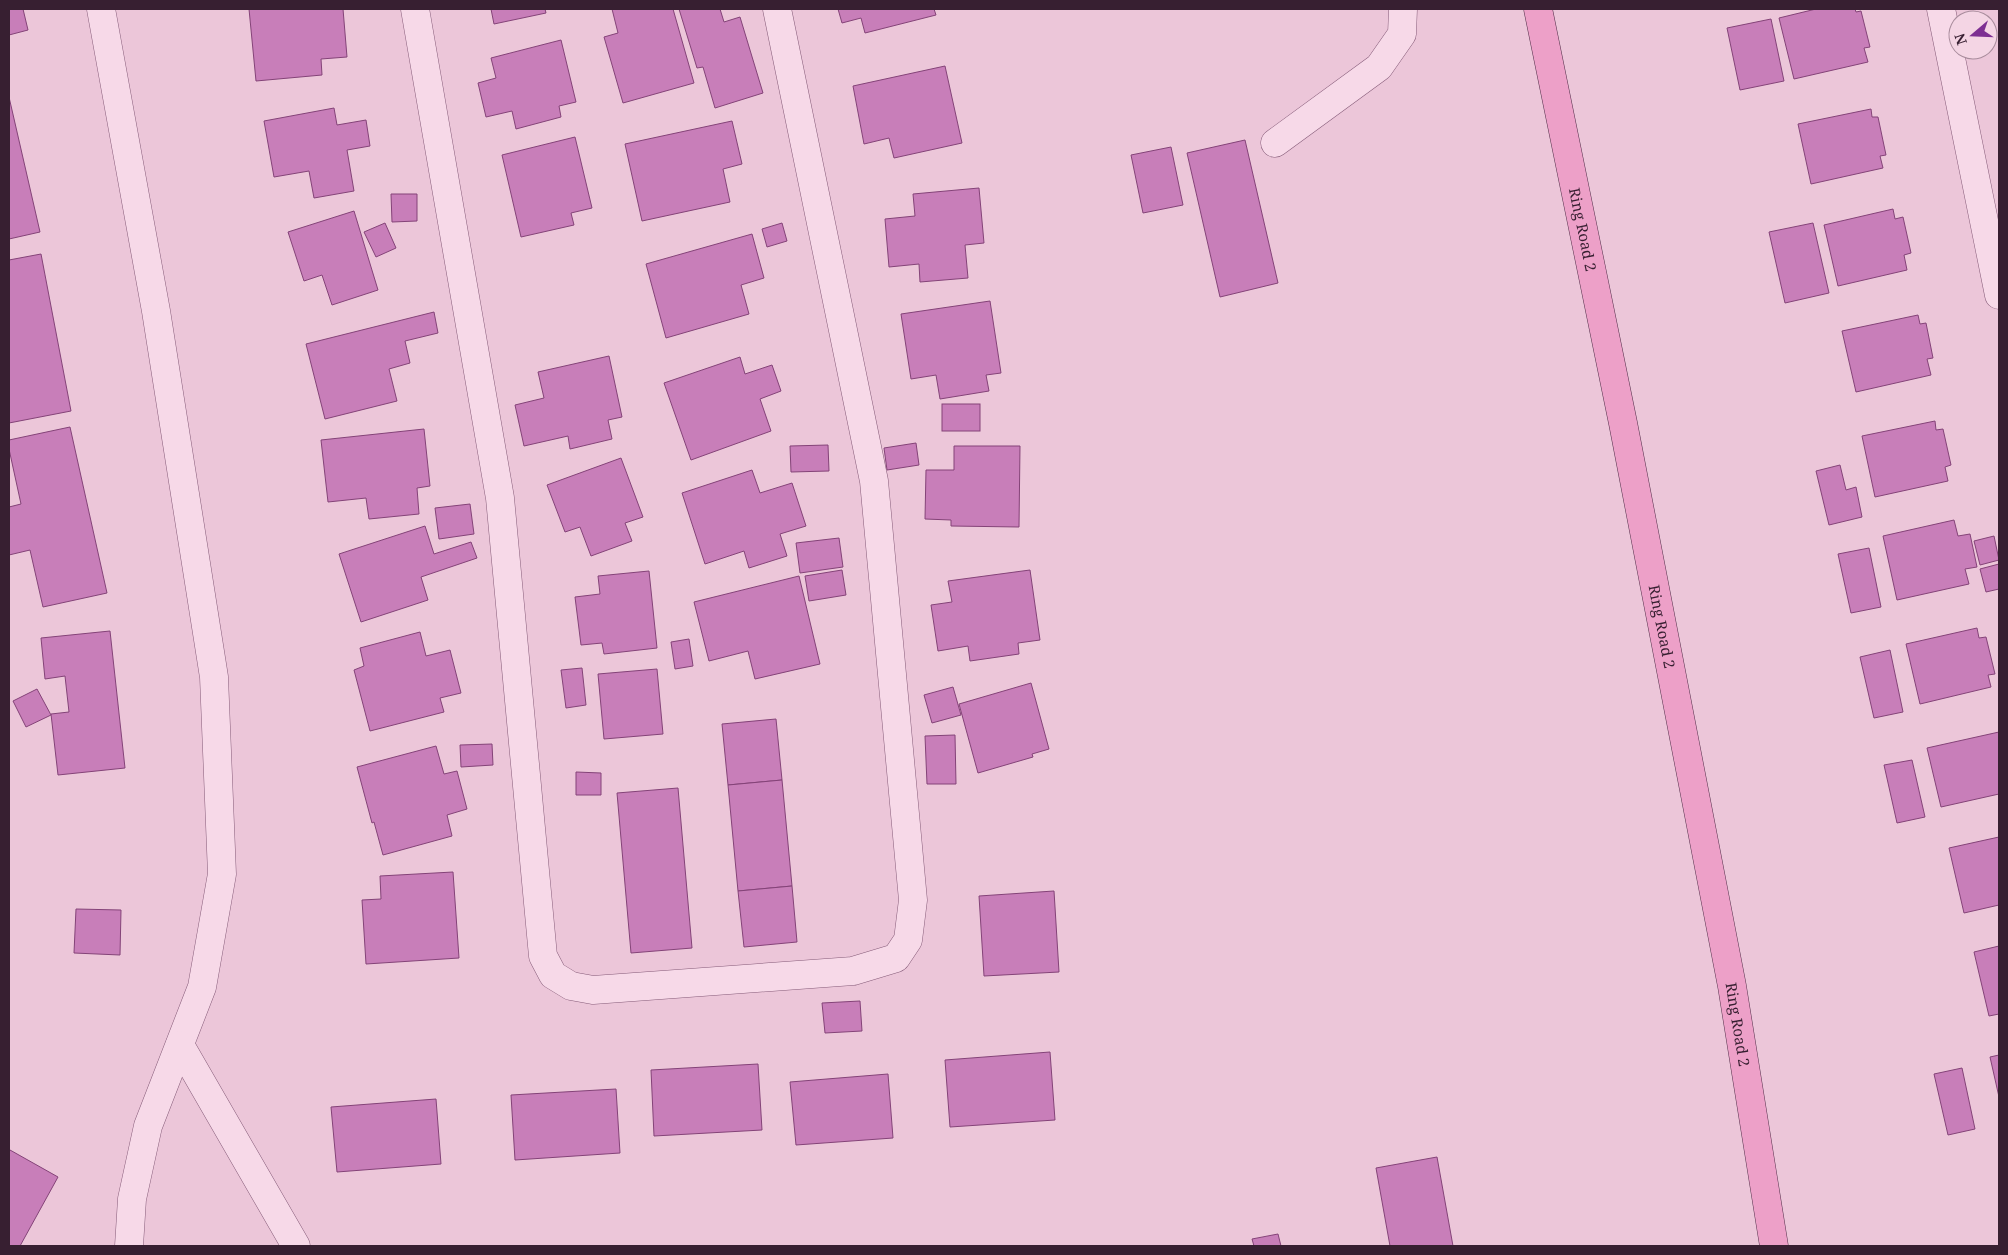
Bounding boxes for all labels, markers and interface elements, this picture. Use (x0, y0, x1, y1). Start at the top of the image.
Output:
north arrow (1948, 10, 1998, 60)
text: N (1949, 31, 1971, 48)
street label: Ring Road 2 (1565, 186, 1602, 273)
street label: Ring Road 2 (1645, 583, 1680, 670)
street label: Ring Road 2 (1722, 981, 1755, 1068)

